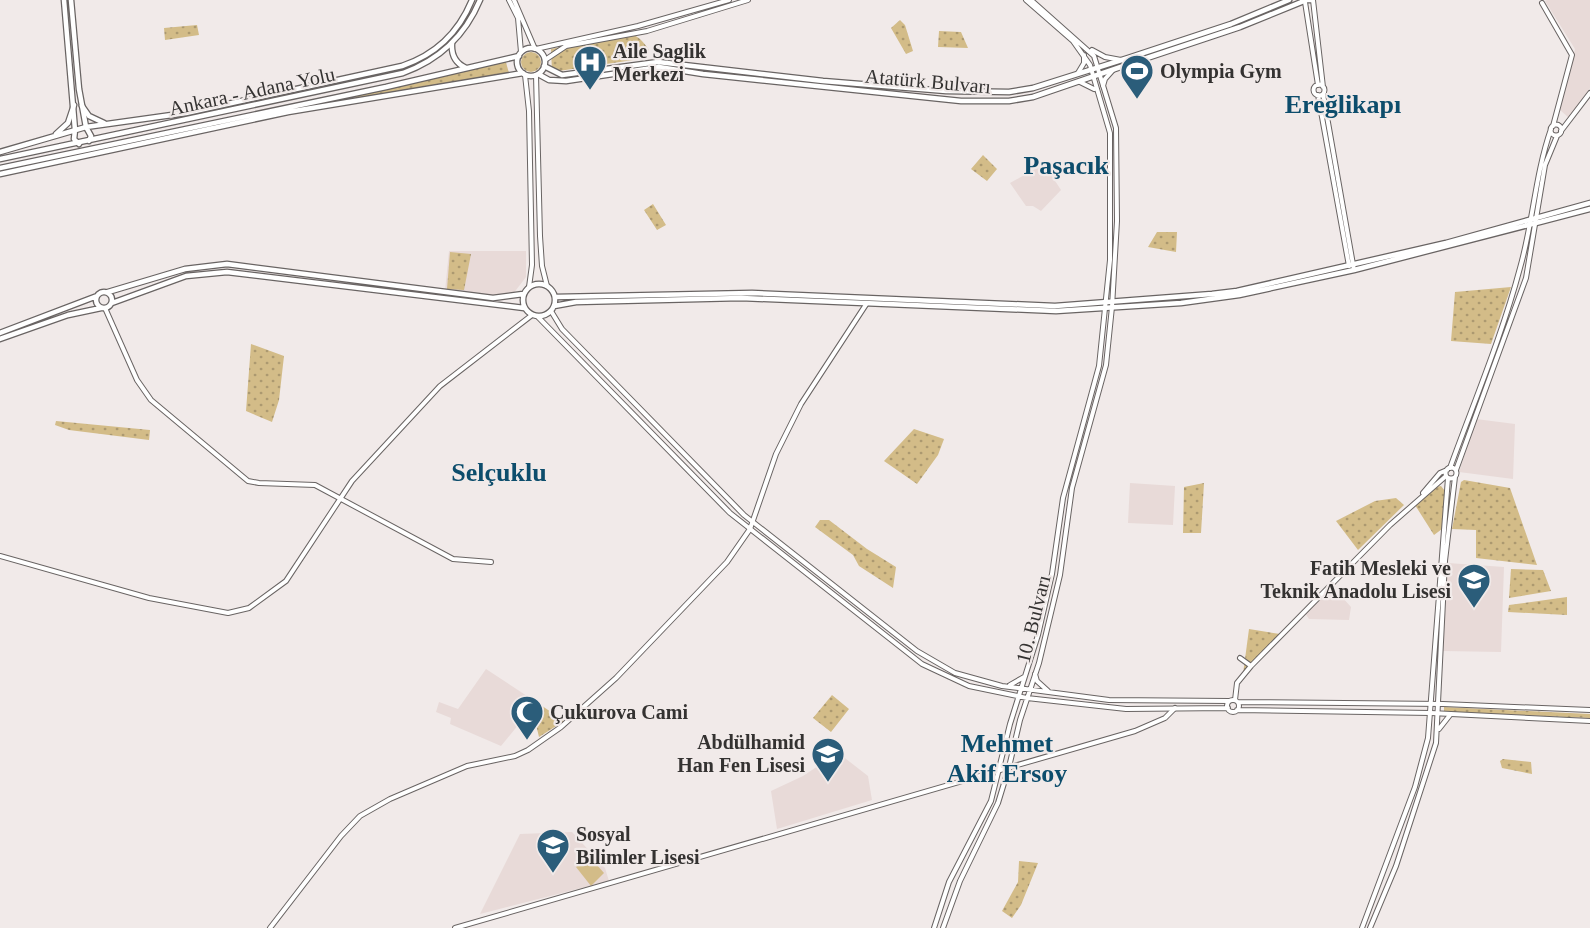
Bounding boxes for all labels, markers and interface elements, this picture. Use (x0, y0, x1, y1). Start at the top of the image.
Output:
place label: Aile Saglik Merkezi (613, 40, 707, 85)
hospital icon: Aile Saglik Merkezi (572, 44, 608, 91)
sports icon: Olympia Gym (1119, 53, 1155, 100)
place label: Olympia Gym (1160, 60, 1282, 83)
street label: Ankara - Adana Yolu (167, 63, 337, 119)
street label: Atatürk Bulvarı (864, 65, 992, 97)
district label: Ereğlikapı (1285, 90, 1401, 119)
district label: Paşacık (1023, 151, 1109, 180)
district label: Selçuklu (451, 458, 547, 487)
place label: Fatih Mesleki ve Teknik Anadolu Lisesi (1261, 557, 1451, 602)
school or university icon: Fatih Mesleki ve Teknik Anadolu Lisesi (1456, 562, 1492, 609)
street label: 10. Bulvarı (1011, 572, 1055, 665)
mosque icon: Çukurova Cami (509, 694, 545, 741)
place label: Çukurova Cami (550, 701, 688, 724)
district label: Mehmet Akif Ersoy (947, 729, 1067, 788)
place label: Abdülhamid Han Fen Lisesi (677, 731, 805, 776)
school or university icon: Abdülhamid Han Fen Lisesi (810, 736, 846, 783)
place label: Sosyal Bilimler Lisesi (576, 823, 700, 868)
school or university icon: Sosyal Bilimler Lisesi (535, 827, 571, 874)

